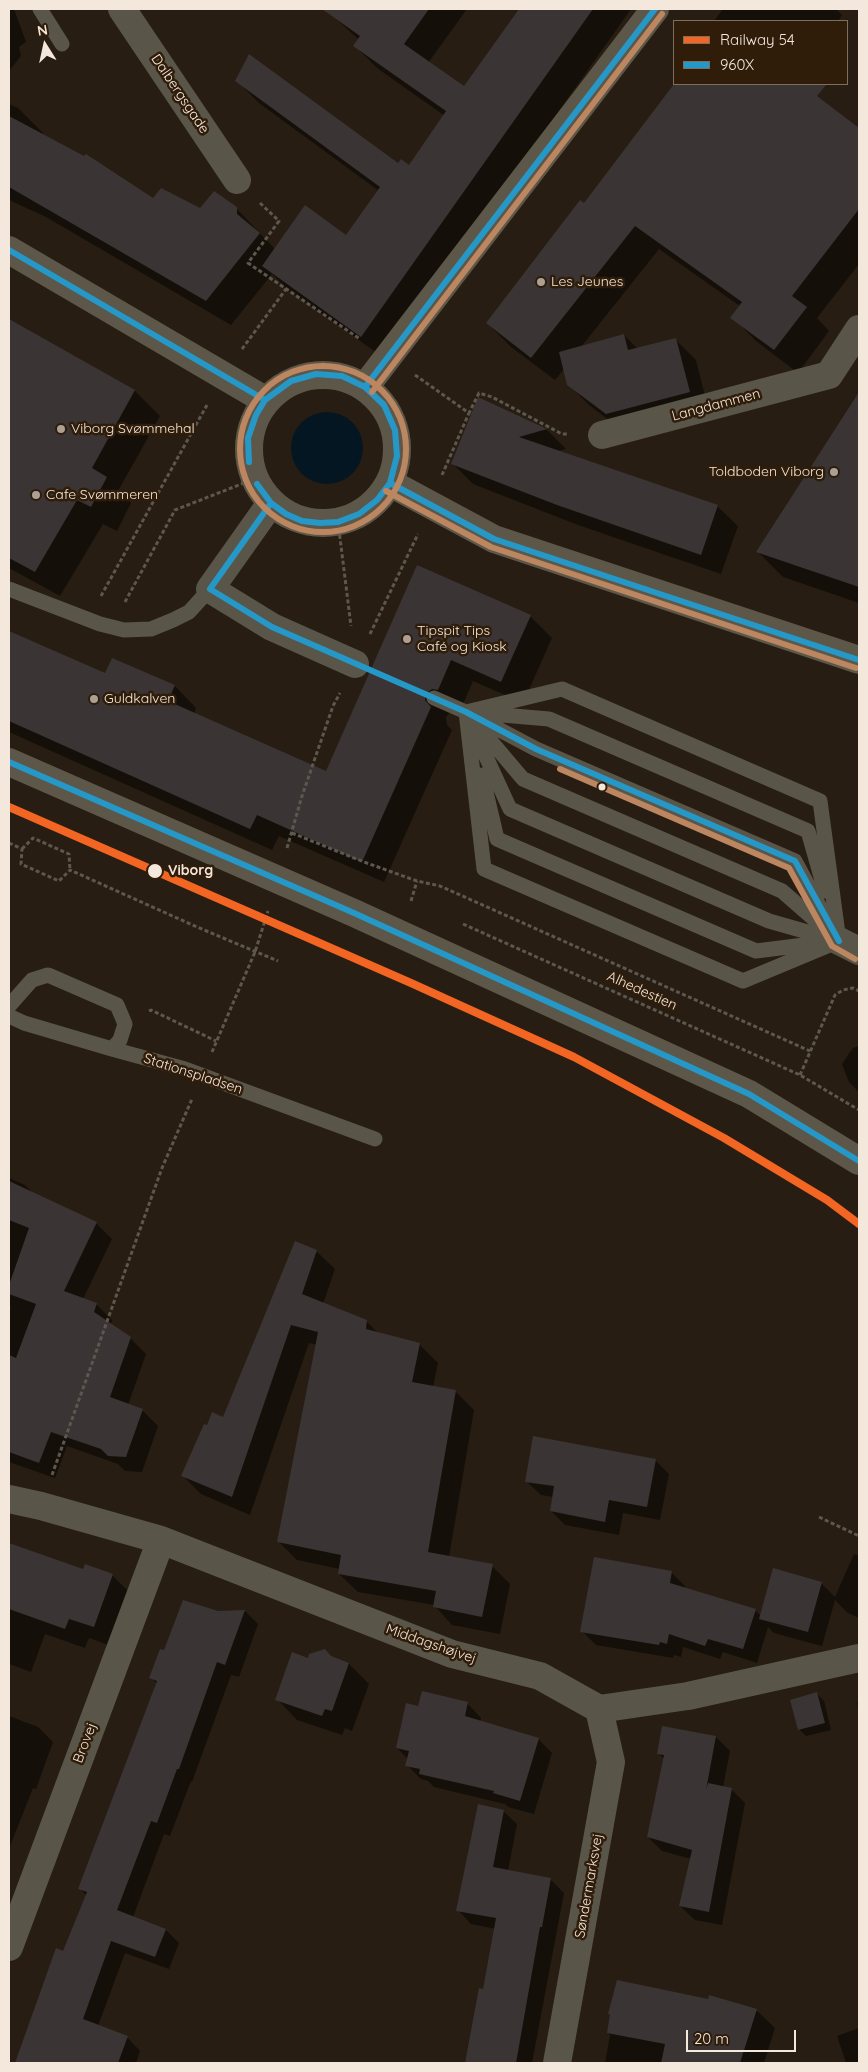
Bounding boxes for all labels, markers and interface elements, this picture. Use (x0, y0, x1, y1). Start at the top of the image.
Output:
north arrow (20, 20, 70, 70)
text: N (36, 20, 49, 40)
legend (673, 20, 848, 85)
text: Railway 54 (720, 30, 795, 49)
street label: Dalbergsgade (147, 51, 213, 137)
text: 960X (720, 55, 754, 74)
place label: Les Jeunes (551, 274, 623, 290)
marker: Les Jeunes (535, 276, 547, 288)
street label: Langdammen (670, 385, 762, 425)
place label: Viborg Svømmehal (71, 421, 195, 437)
marker: Viborg Svømmehal (55, 423, 67, 435)
place label: Toldboden Viborg (709, 464, 824, 480)
marker: Toldboden Viborg (828, 466, 840, 478)
place label: Cafe Svømmeren (46, 487, 158, 503)
marker: Cafe Svømmeren (30, 489, 42, 501)
place label: Tipspit Tips Café og Kiosk (417, 623, 507, 656)
marker: Tipspit Tips Café og Kiosk (401, 633, 413, 645)
place label: Guldkalven (104, 691, 175, 707)
marker: Guldkalven (88, 693, 100, 705)
unlabelled marker (597, 782, 607, 792)
marker: Viborg (146, 862, 164, 880)
place label: Viborg (168, 863, 213, 879)
street label: Alhedestien (604, 968, 680, 1014)
street label: Stationspladsen (141, 1050, 245, 1098)
street label: Middagshøjvej (384, 1621, 478, 1667)
street label: Brovej (70, 1721, 100, 1765)
street label: Søndermarksvej (572, 1832, 606, 1940)
scale bar (688, 2020, 798, 2052)
text: 20 m (694, 2029, 729, 2048)

